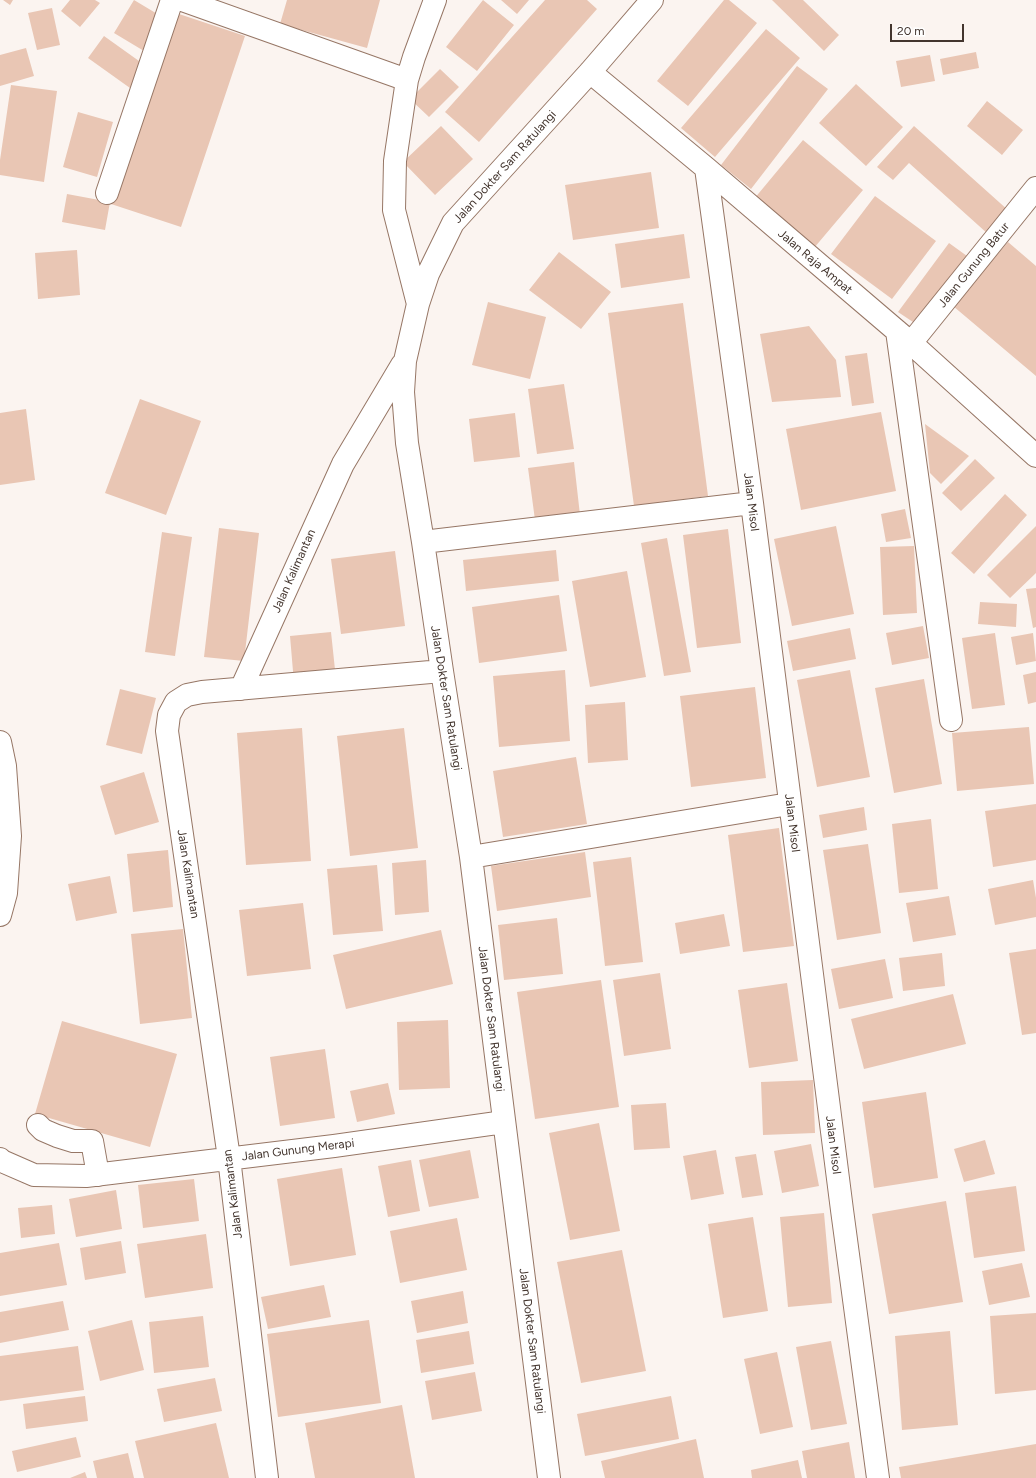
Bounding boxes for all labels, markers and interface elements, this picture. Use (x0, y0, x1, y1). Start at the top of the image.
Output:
scale bar (892, 16, 966, 42)
text: 20 m (897, 24, 925, 38)
street label: Jalan Dokter Sam Ratulangi (451, 108, 559, 226)
street label: Jalan Gunung Batur (935, 220, 1013, 310)
street label: Jalan Raja Ampat (775, 227, 855, 297)
street label: Jalan Misol (740, 472, 762, 532)
street label: Jalan Kalimantan (269, 527, 319, 615)
street label: Jalan Dokter Sam Ratulangi (427, 624, 465, 772)
street label: Jalan Misol (781, 793, 803, 853)
street label: Jalan Kalimantan (174, 829, 202, 919)
street label: Jalan Dokter Sam Ratulangi (475, 945, 507, 1093)
street label: Jalan Misol (822, 1115, 844, 1175)
street label: Jalan Gunung Merapi (241, 1136, 355, 1164)
street label: Jalan Kalimantan (220, 1149, 246, 1239)
street label: Jalan Dokter Sam Ratulangi (516, 1267, 548, 1415)

